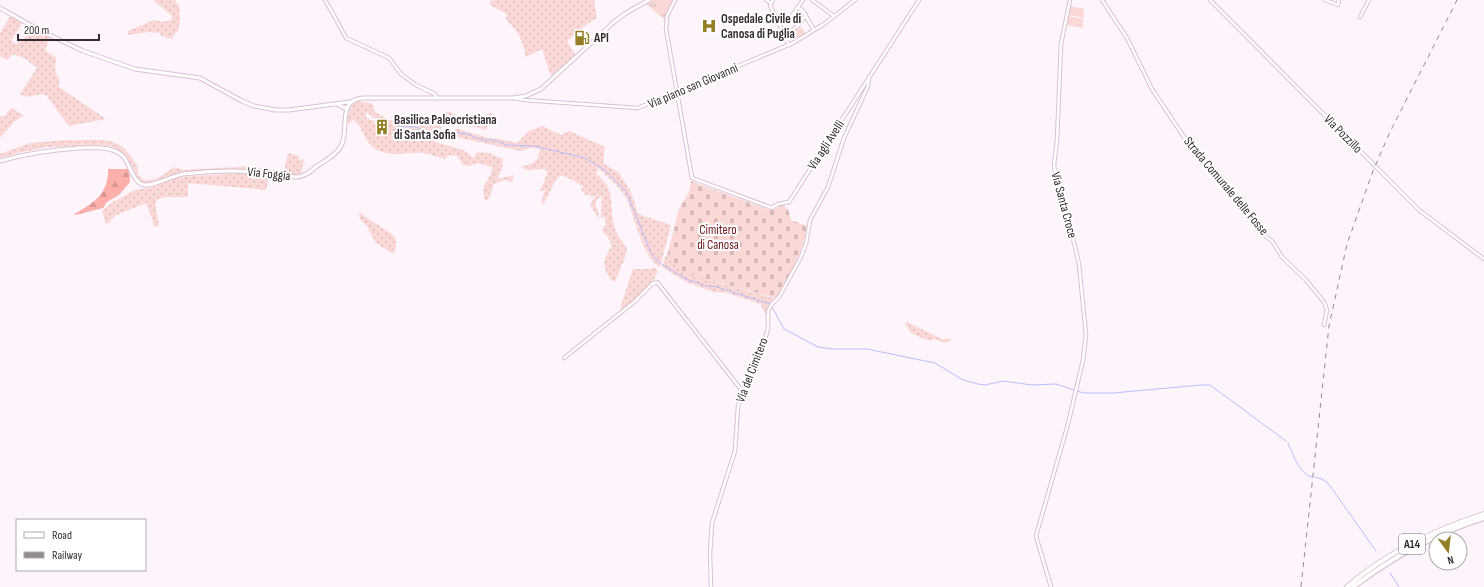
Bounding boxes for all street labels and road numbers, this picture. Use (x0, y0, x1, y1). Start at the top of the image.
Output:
street label: Via piano san Giovanni (646, 60, 740, 112)
street label: Via Pozzillo (1320, 111, 1366, 157)
street label: Via agli Avelli (804, 117, 848, 173)
street label: Strada Comunale delle Fosse (1180, 134, 1272, 238)
street label: Via Foggia (247, 164, 291, 184)
street label: Via Santa Croce (1047, 170, 1081, 240)
street label: Via del Cimitero (732, 335, 772, 405)
road number: A14 (1399, 534, 1425, 554)

